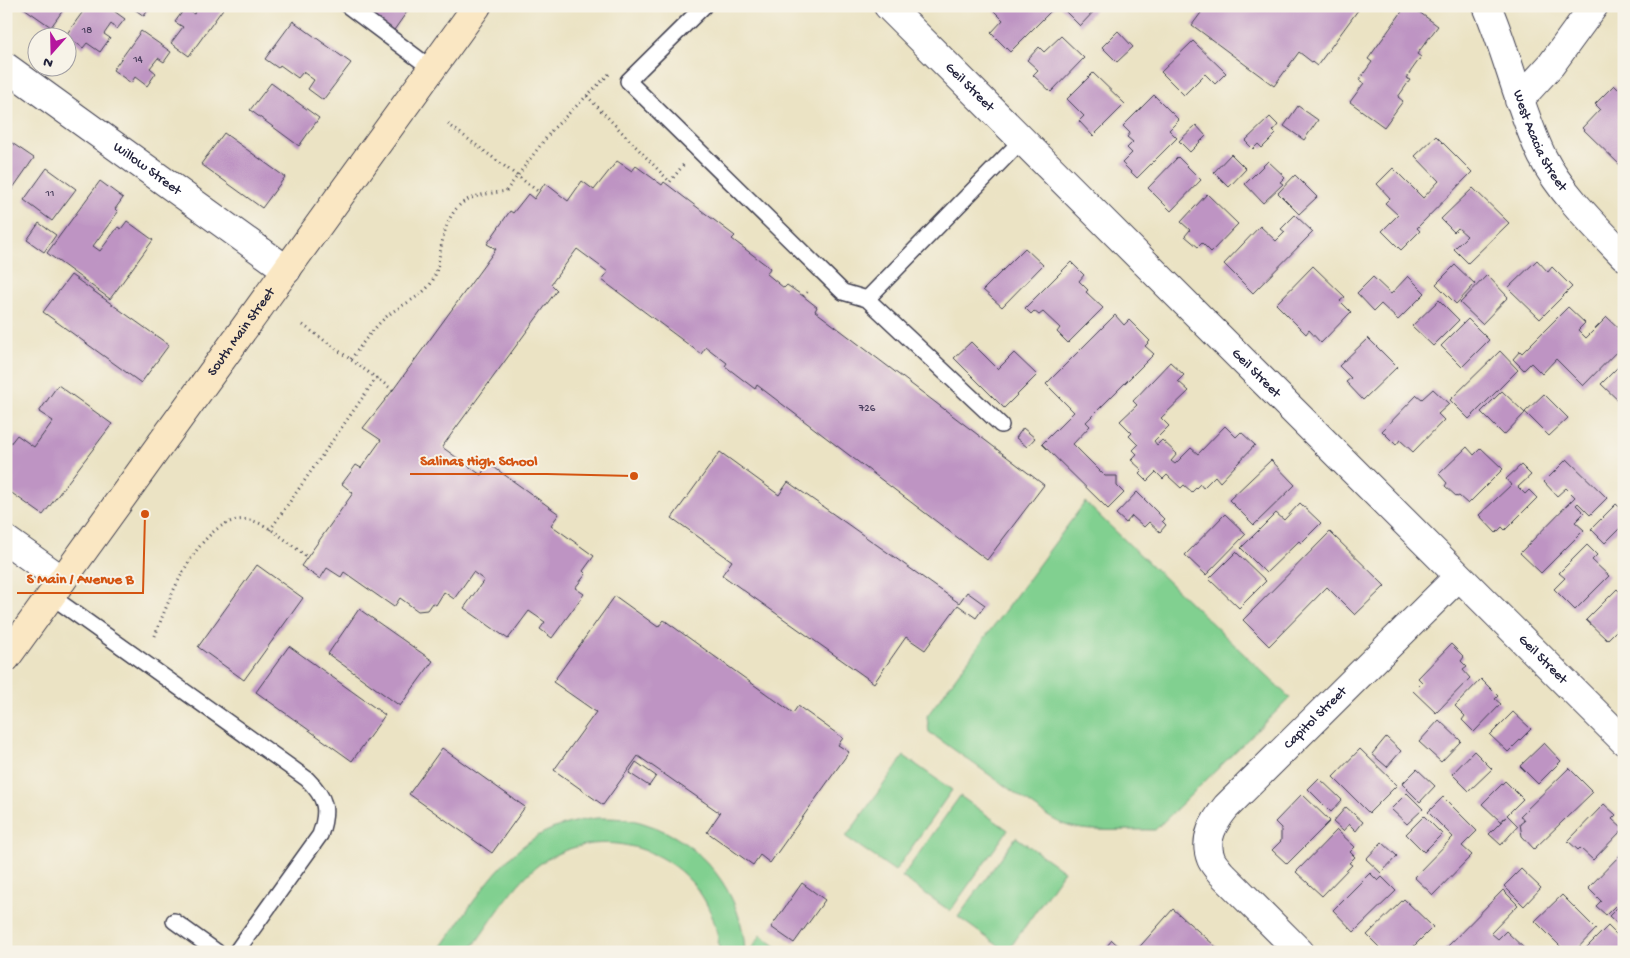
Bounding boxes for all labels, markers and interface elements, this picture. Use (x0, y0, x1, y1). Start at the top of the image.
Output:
house number: 18 (81, 25, 92, 37)
north arrow (28, 28, 78, 78)
text: N (41, 52, 56, 71)
house number: 14 (132, 54, 144, 66)
street label: Geil Street (941, 59, 999, 116)
street label: West Acacia Street (1509, 88, 1571, 196)
street label: Willow Street (110, 139, 185, 200)
house number: 11 (45, 188, 54, 200)
street label: South Main Street (204, 284, 280, 380)
street label: Geil Street (1228, 345, 1285, 403)
house number: 726 (858, 403, 876, 415)
callout: Salinas High School (410, 444, 547, 474)
text: Salinas High School (420, 453, 538, 471)
callout: S Main / Avenue B (17, 563, 143, 593)
text: S Main / Avenue B (27, 571, 135, 589)
street label: Geil Street (1514, 631, 1572, 689)
street label: Capitol Street (1280, 682, 1352, 753)

